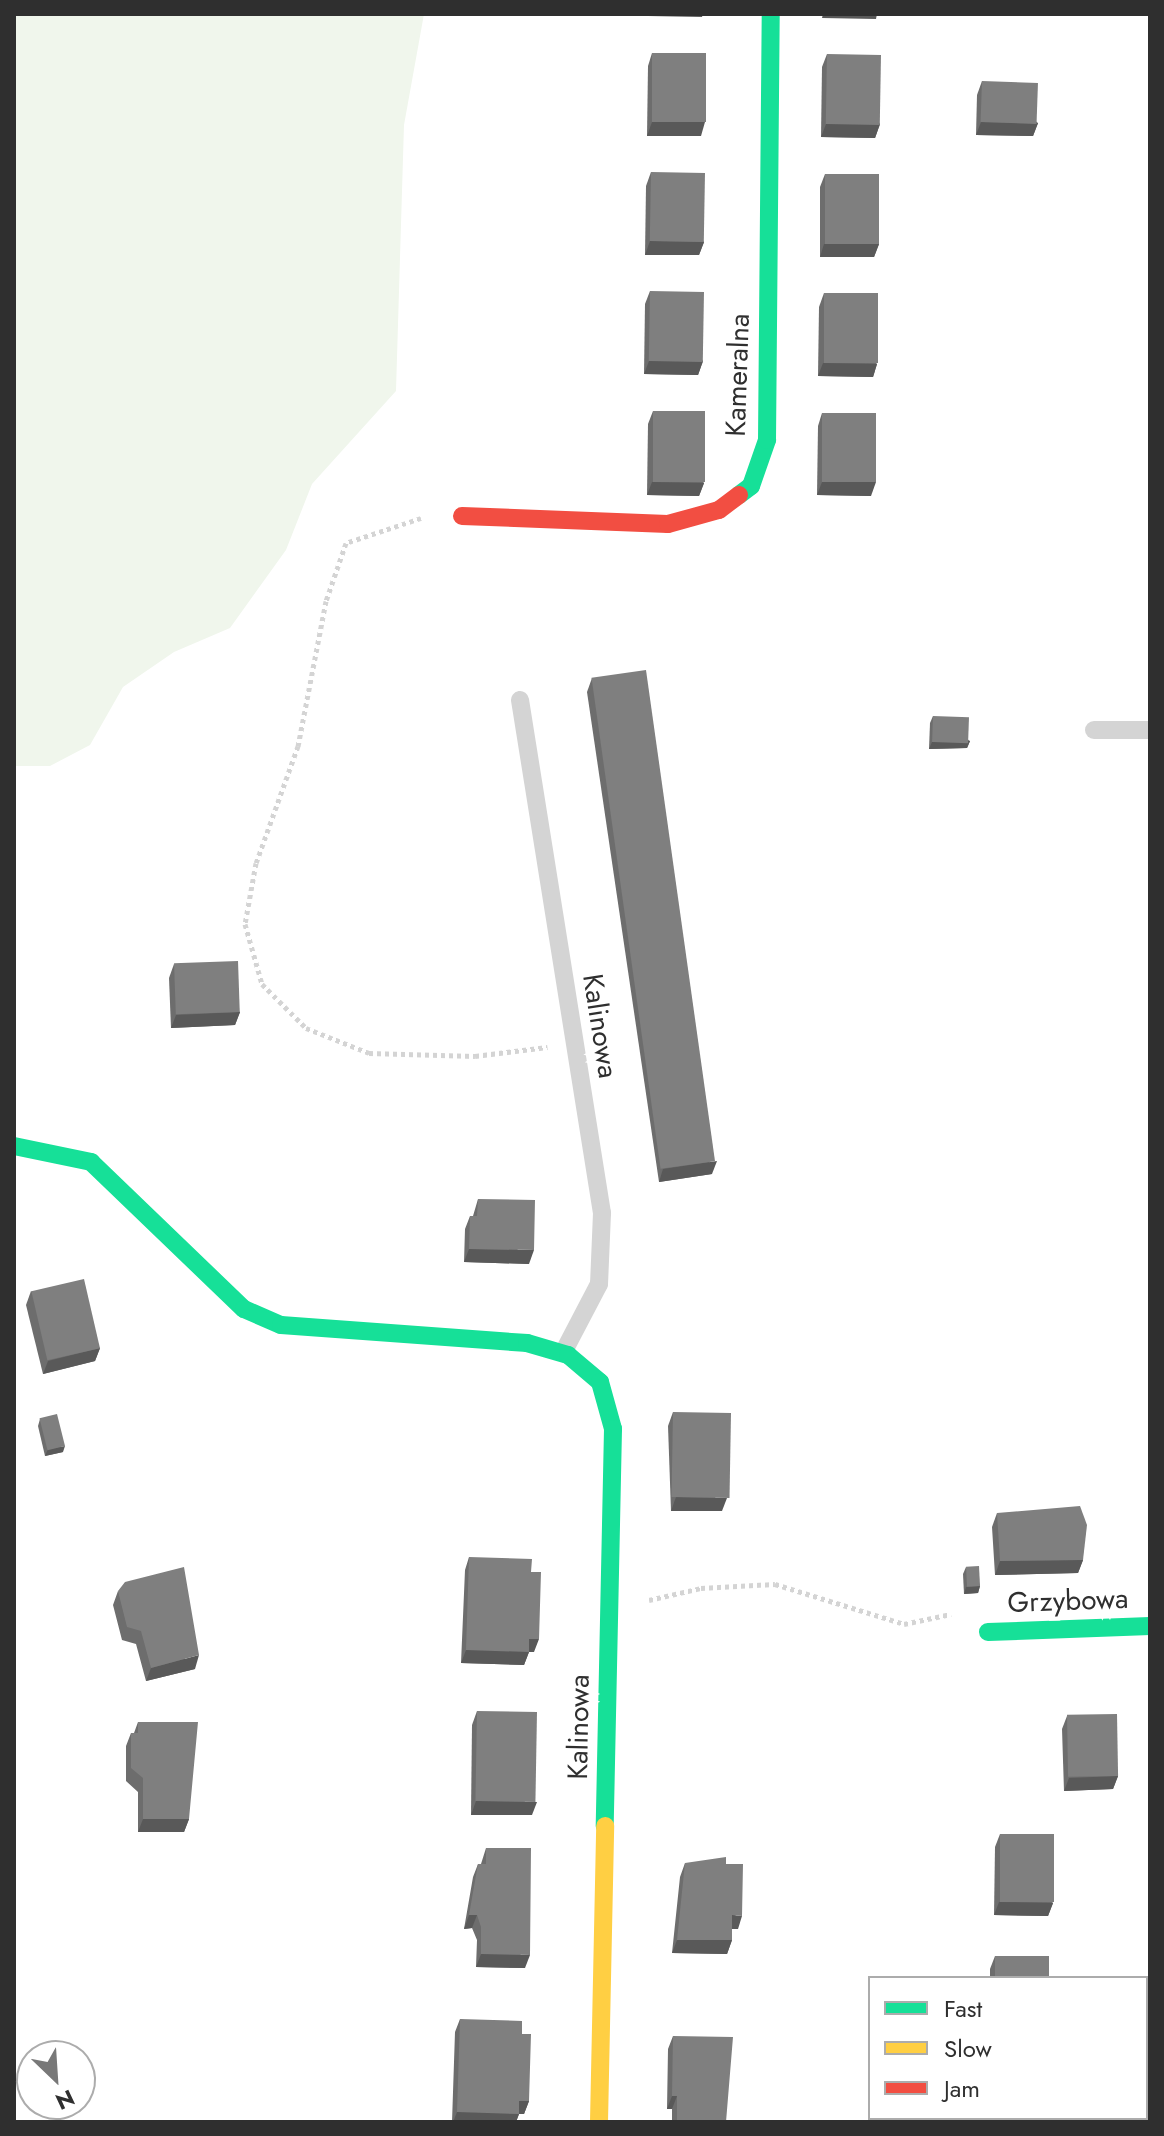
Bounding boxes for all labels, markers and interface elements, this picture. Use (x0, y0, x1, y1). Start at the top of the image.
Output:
street label: Kameralna (719, 313, 757, 437)
street label: Kalinowa (575, 971, 625, 1081)
street label: Grzybowa (1007, 1582, 1129, 1620)
street label: Kalinowa (561, 1674, 597, 1780)
legend (868, 1976, 1148, 2120)
text: Fast (944, 1991, 982, 2026)
text: Slow (944, 2031, 992, 2066)
north arrow (16, 2040, 96, 2120)
text: Jam (944, 2071, 980, 2106)
text: N (51, 2082, 80, 2118)

